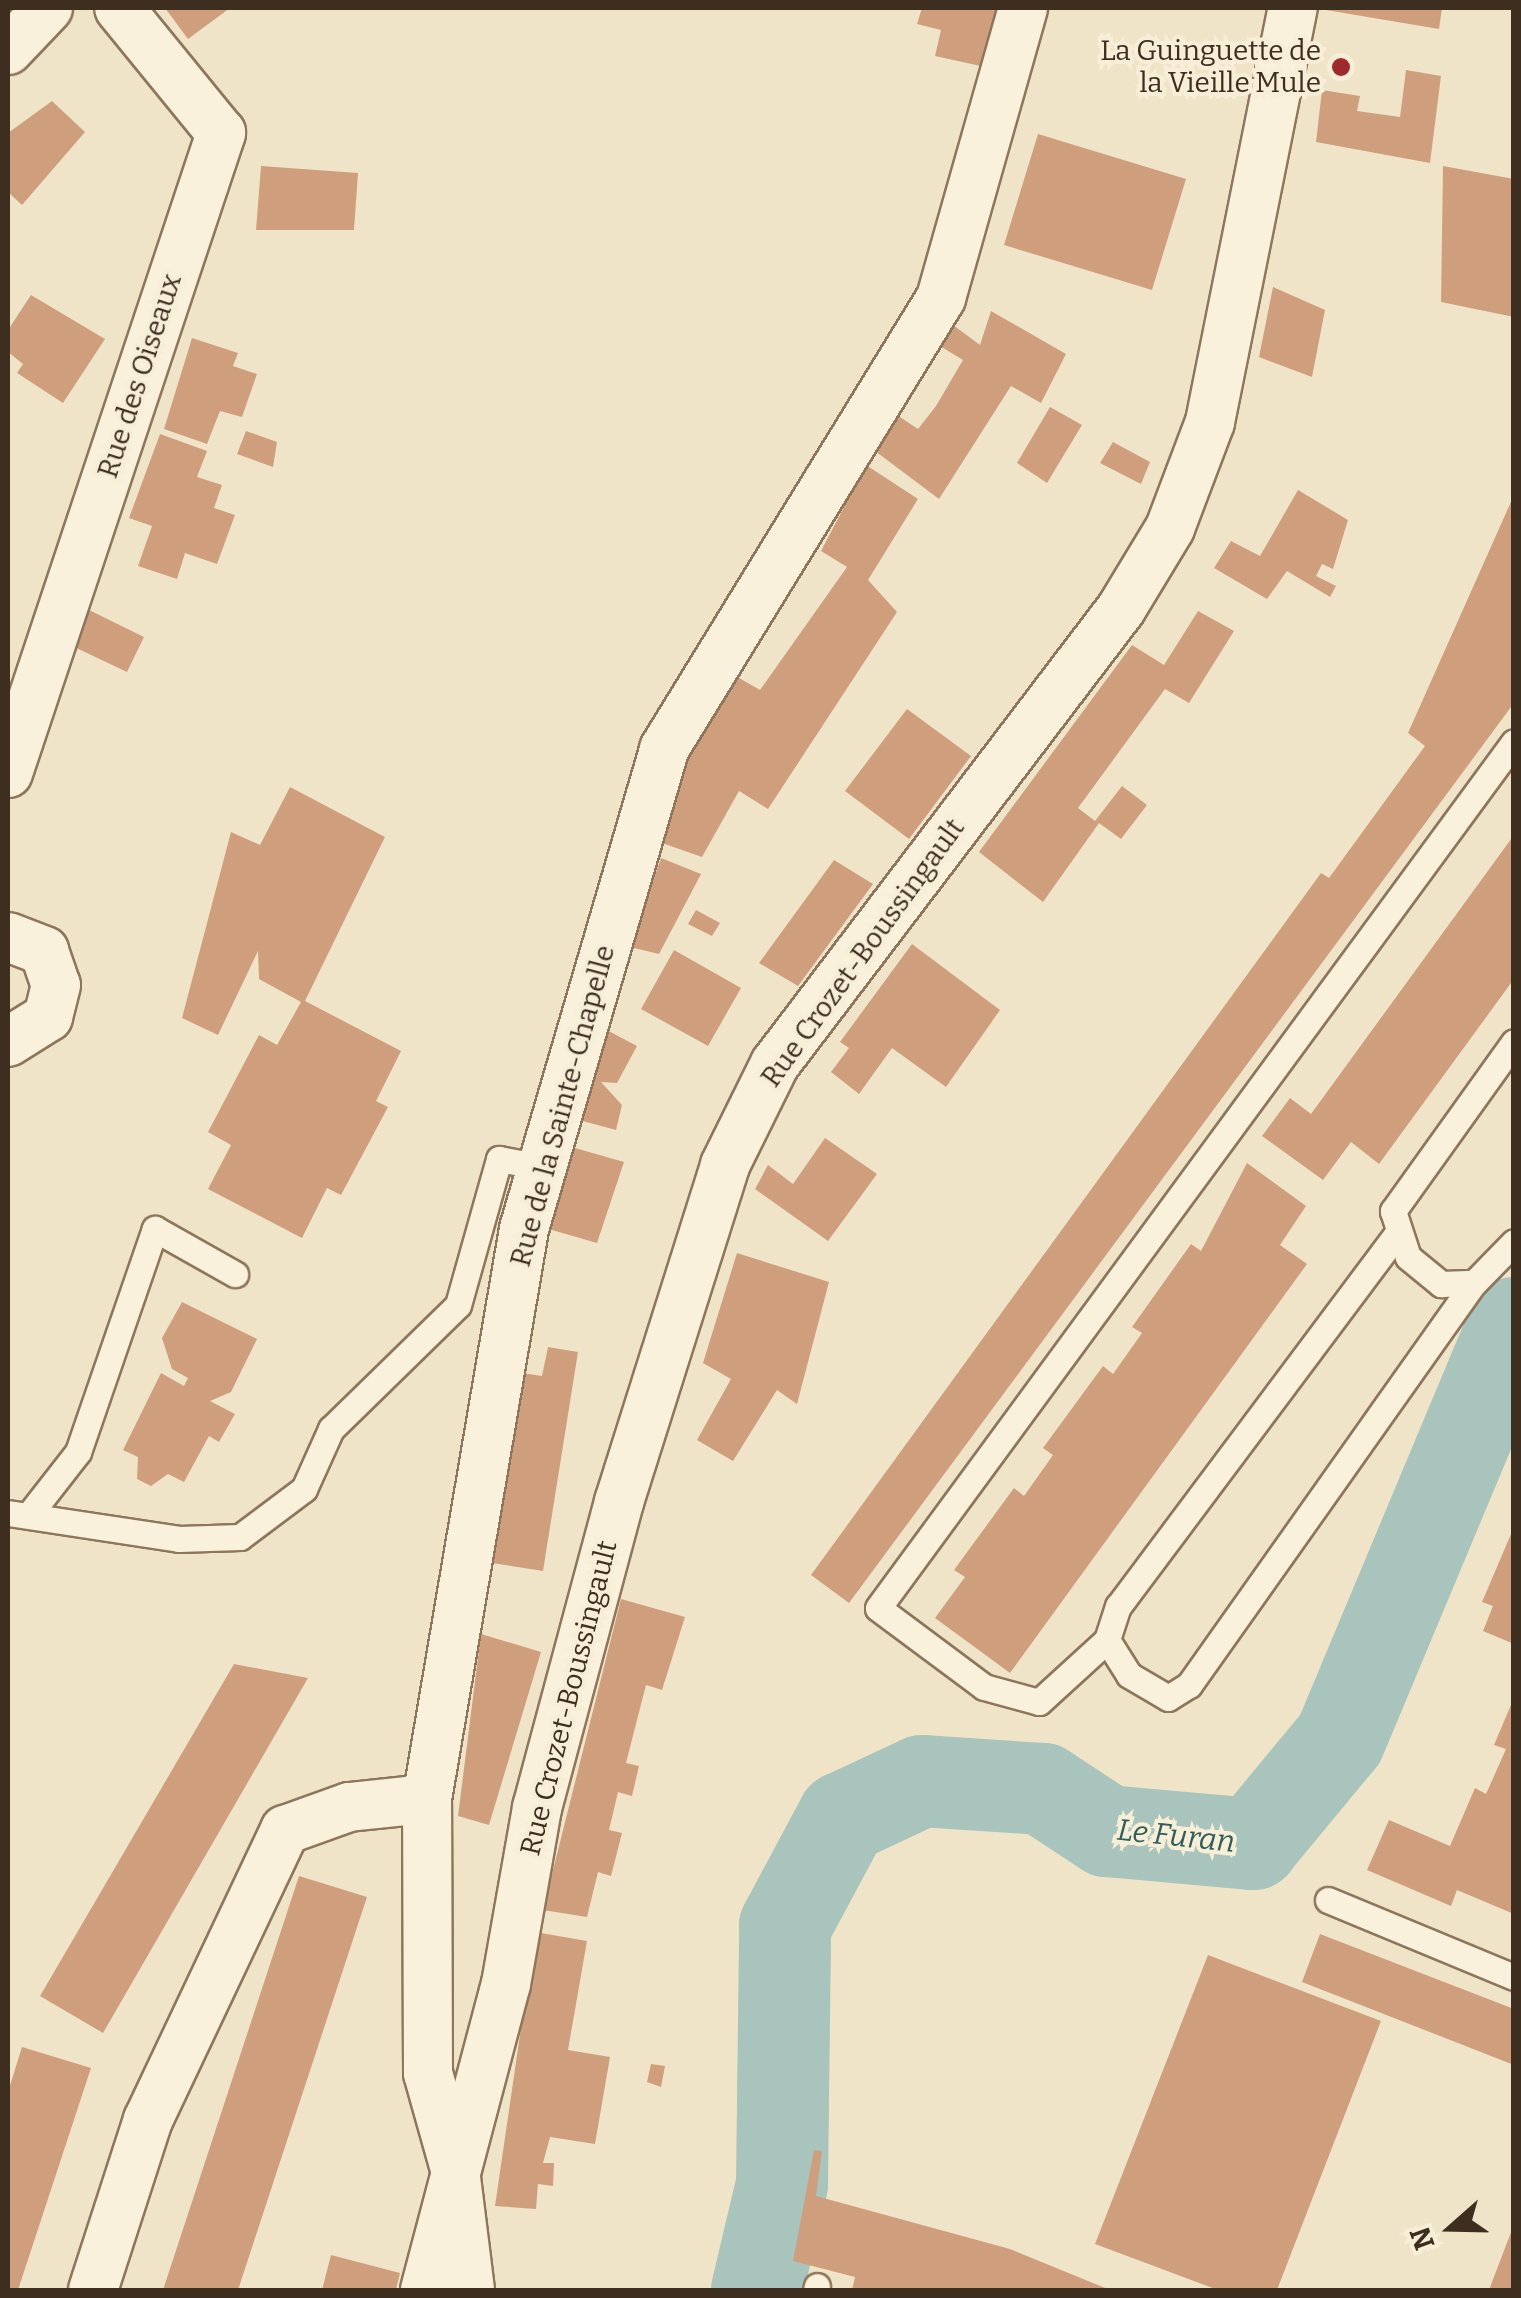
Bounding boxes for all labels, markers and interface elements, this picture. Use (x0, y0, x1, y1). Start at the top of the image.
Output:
place label: La Guinguette de la Vieille Mule (1100, 34, 1321, 100)
marker: La Guinguette de la Vieille Mule (1330, 56, 1352, 78)
street label: Rue des Oiseaux (91, 270, 189, 482)
street label: Rue Crozet-Boussingault (754, 812, 972, 1094)
street label: Rue de la Sainte-Chapelle (504, 942, 622, 1270)
street label: Rue Crozet-Boussingault (514, 1537, 624, 1859)
water label: Le Furan (1115, 1812, 1237, 1860)
north arrow (1401, 2178, 1501, 2278)
text: N (1403, 2223, 1442, 2254)

